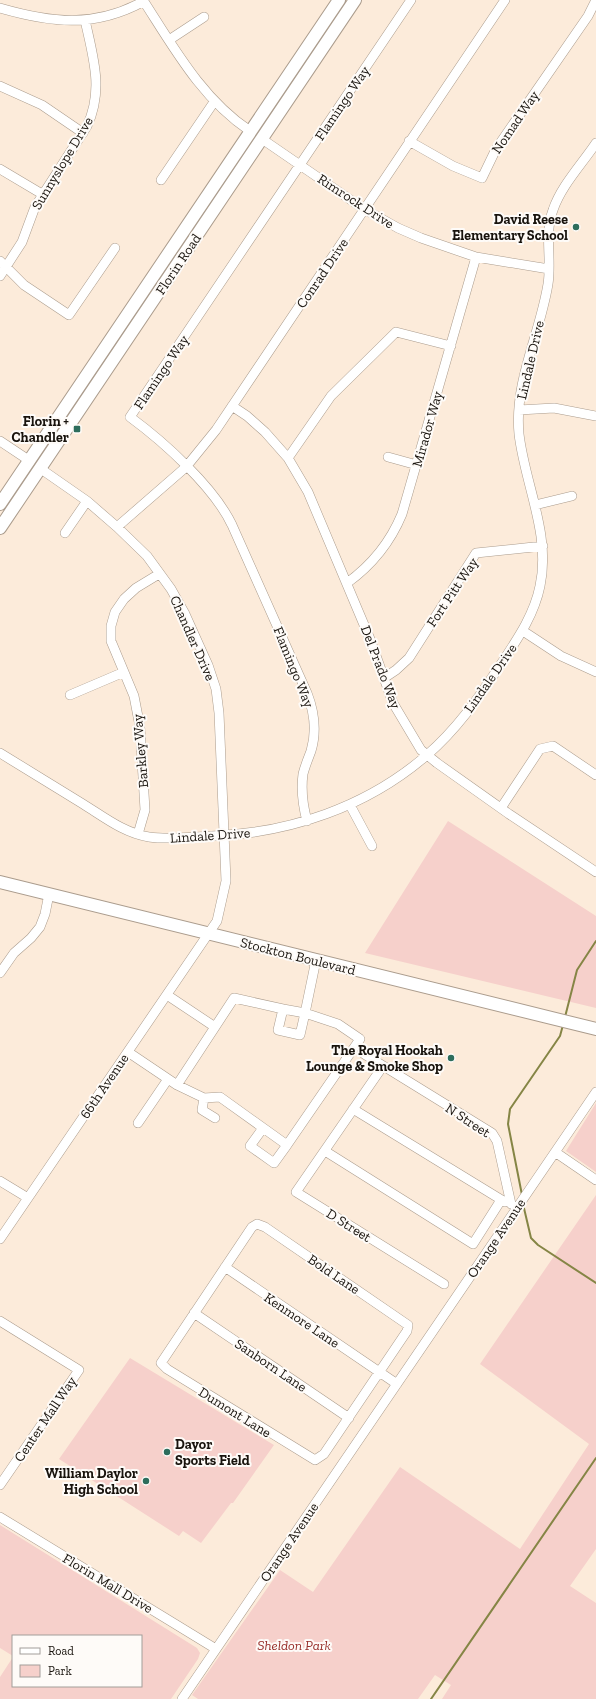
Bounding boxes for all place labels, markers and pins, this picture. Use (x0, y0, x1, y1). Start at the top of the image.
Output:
place label: David Reese Elementary School (452, 211, 568, 244)
marker: David Reese Elementary School (571, 222, 581, 232)
place label: Florin + Chandler (12, 413, 69, 446)
marker: Florin + Chandler (72, 424, 82, 434)
place label: The Royal Hookah Lounge & Smoke Shop (306, 1042, 443, 1075)
marker: The Royal Hookah Lounge & Smoke Shop (446, 1053, 456, 1063)
place label: Dayor Sports Field (175, 1436, 250, 1469)
marker: Dayor Sports Field (162, 1447, 172, 1457)
place label: William Daylor High School (45, 1465, 138, 1498)
marker: William Daylor High School (141, 1476, 151, 1486)

